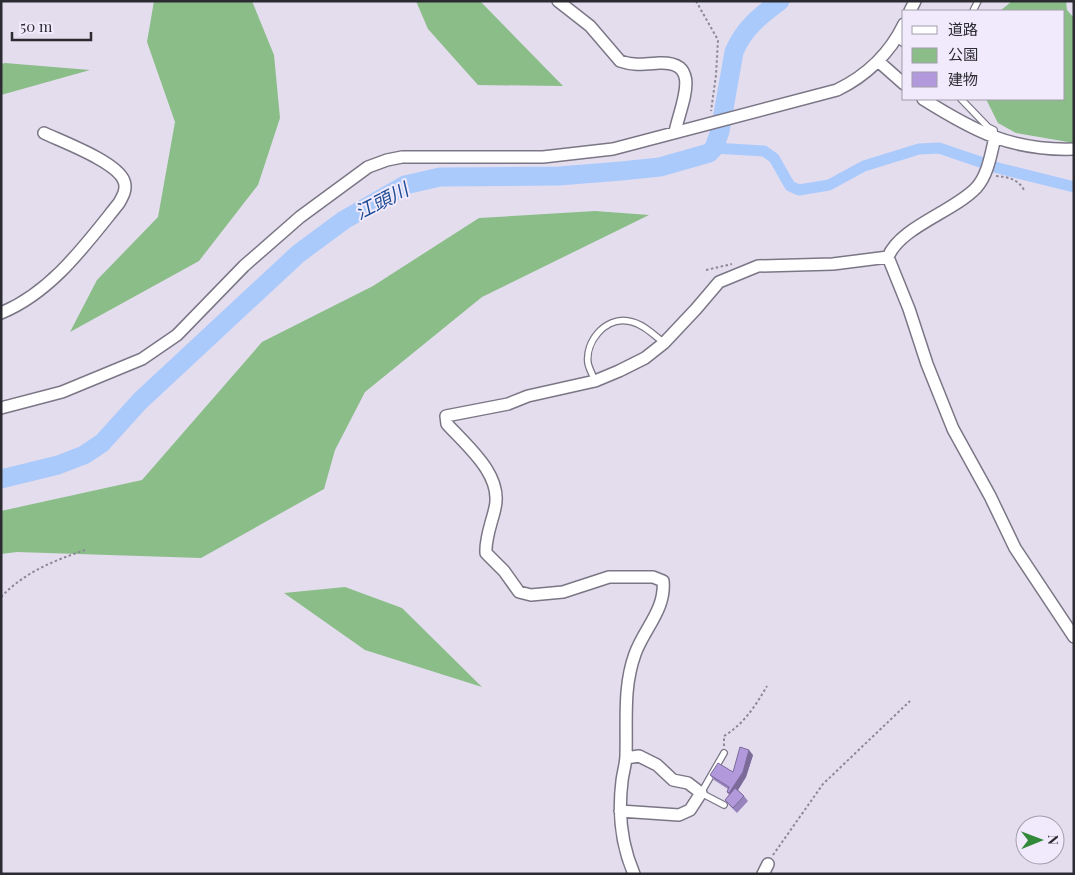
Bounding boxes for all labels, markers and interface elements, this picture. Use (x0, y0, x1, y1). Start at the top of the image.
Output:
scale bar (12, 10, 91, 42)
legend (902, 10, 1065, 100)
text: 50 m (20, 16, 53, 36)
text: 道路 (948, 19, 978, 39)
text: 公園 (948, 44, 978, 64)
text: 建物 (948, 69, 978, 89)
water label: 江頭川 (350, 175, 414, 225)
north arrow (1015, 815, 1065, 865)
text: N (1044, 835, 1063, 845)

